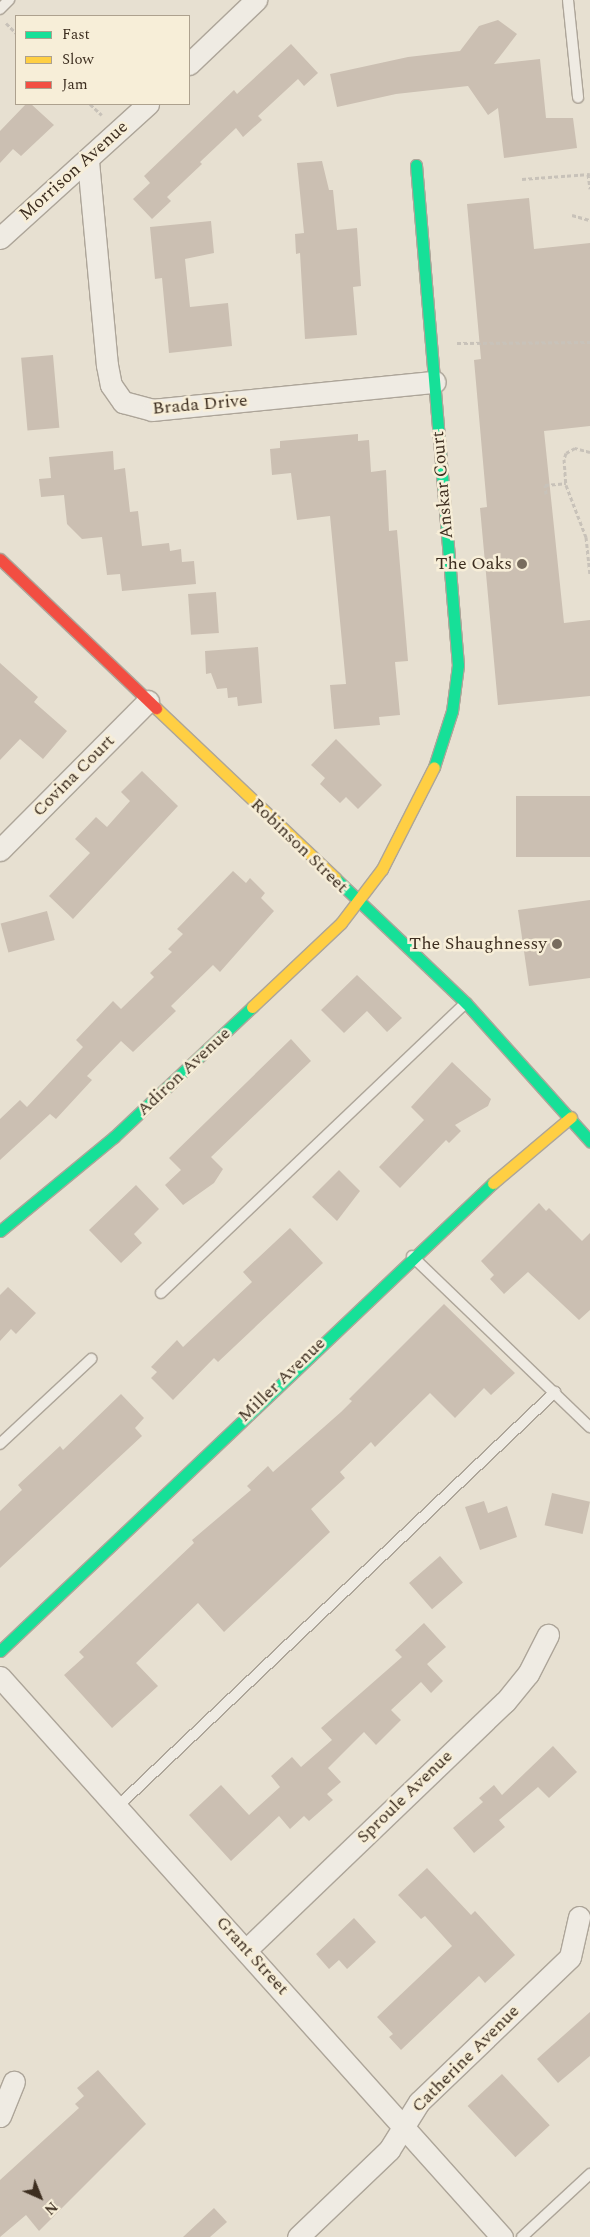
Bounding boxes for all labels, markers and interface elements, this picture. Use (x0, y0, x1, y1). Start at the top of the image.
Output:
legend (15, 15, 190, 105)
text: Fast (62, 23, 90, 46)
text: Slow (62, 48, 94, 71)
text: Jam (62, 73, 88, 96)
street label: Morrison Avenue (15, 117, 133, 225)
street label: Brada Drive (152, 390, 248, 420)
street label: Anskar Court (428, 430, 458, 540)
place label: The Oaks (435, 553, 512, 575)
marker: The Oaks (516, 558, 528, 570)
street label: Covina Court (28, 730, 120, 822)
street label: Robinson Street (246, 794, 352, 898)
place label: The Shaughnessy (409, 933, 547, 955)
marker: The Shaughnessy (551, 938, 563, 950)
street label: Adiron Avenue (133, 1023, 235, 1121)
street label: Miller Avenue (234, 1333, 330, 1427)
street label: Sproule Avenue (353, 1746, 457, 1848)
street label: Grant Street (211, 1912, 293, 2000)
street label: Catherine Avenue (408, 2001, 524, 2117)
north arrow (15, 2172, 65, 2222)
text: N (39, 2197, 62, 2220)

